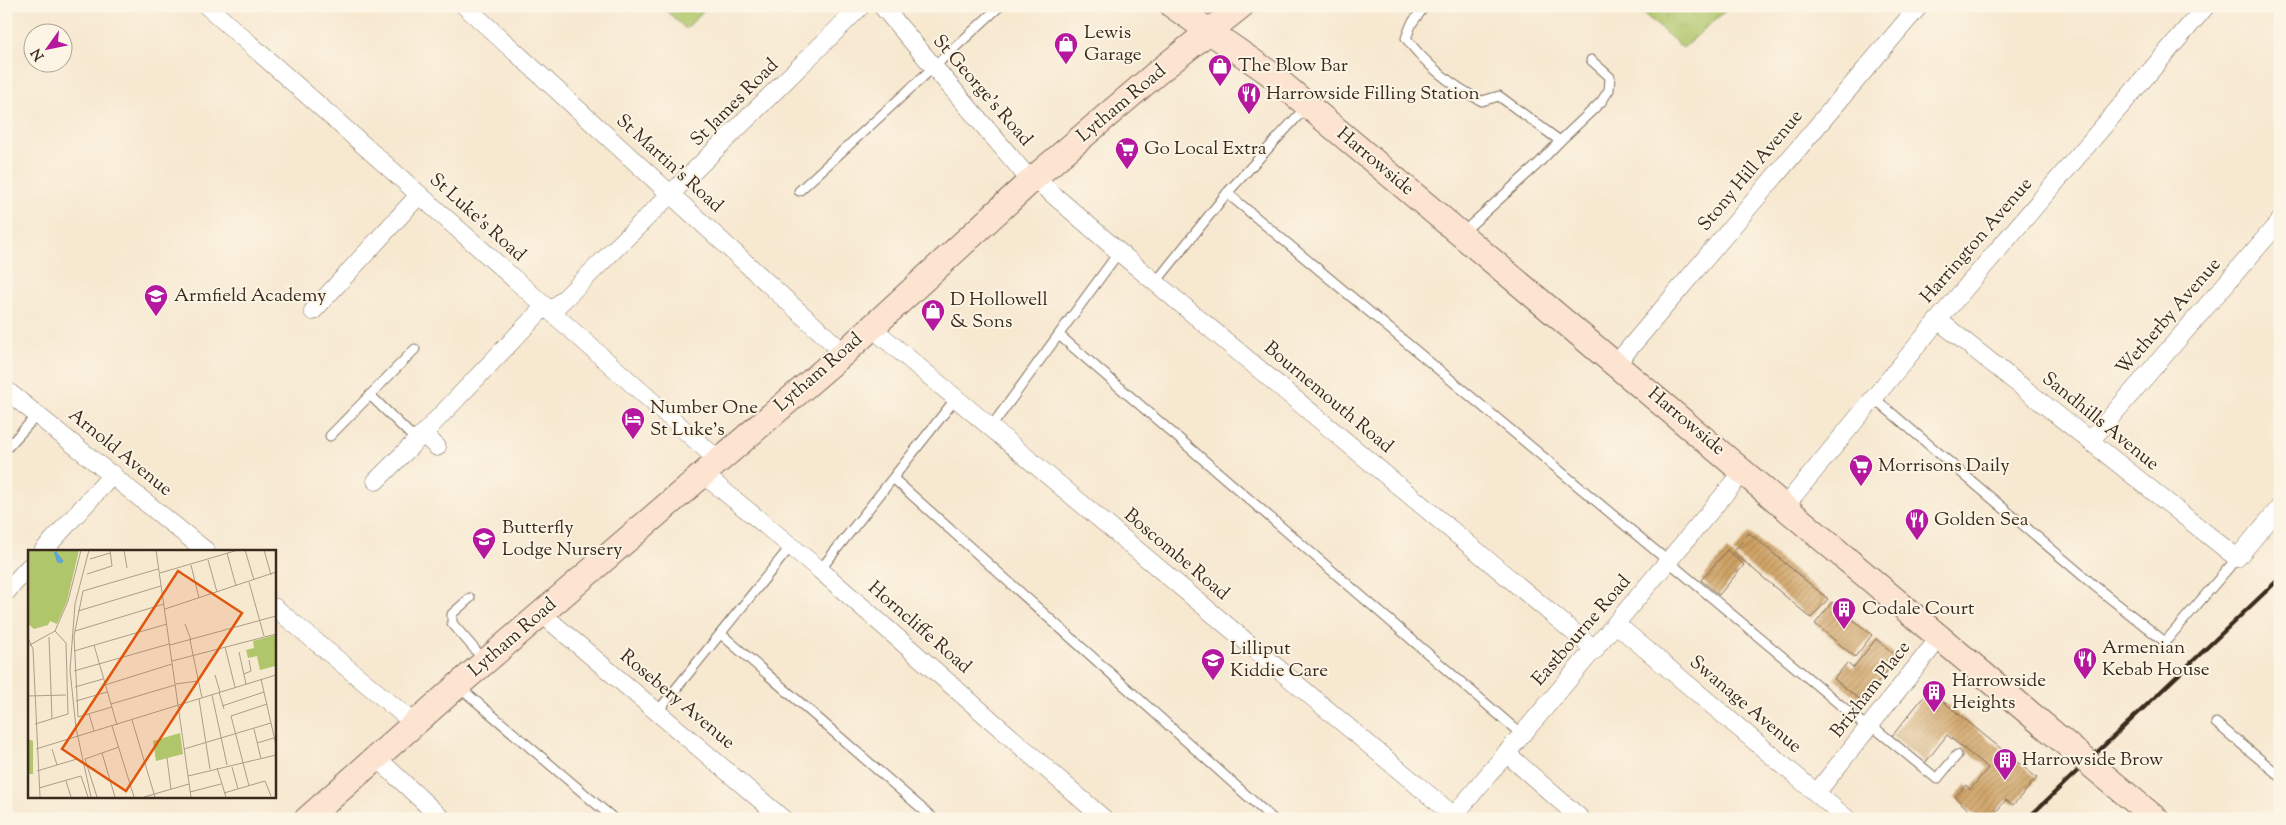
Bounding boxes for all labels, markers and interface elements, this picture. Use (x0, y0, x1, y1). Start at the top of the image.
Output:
place label: Lewis Garage (1084, 20, 1142, 69)
north arrow (22, 22, 72, 72)
street label: St George's Road (926, 29, 1038, 153)
shop icon: Lewis Garage (1053, 31, 1079, 65)
text: N (27, 44, 50, 64)
street label: St James Road (685, 53, 785, 153)
shop icon: The Blow Bar (1207, 53, 1233, 87)
place label: The Blow Bar (1238, 53, 1348, 80)
street label: Lytham Road (1071, 58, 1173, 149)
restaurant icon: Harrowside Filling Station (1236, 81, 1262, 115)
place label: Harrowside Filling Station (1266, 81, 1480, 108)
street label: Stony Hill Avenue (1692, 104, 1810, 238)
street label: St Martin's Road (609, 108, 729, 220)
street label: Harrowside (1330, 121, 1420, 203)
supermarket icon: Go Local Extra (1114, 136, 1140, 170)
place label: Go Local Extra (1144, 136, 1267, 163)
street label: St Luke's Road (423, 167, 531, 269)
street label: Harrington Avenue (1915, 172, 2039, 310)
street label: Wetherby Avenue (2110, 252, 2228, 382)
school or university icon: Armfield Academy (143, 283, 169, 317)
place label: Armfield Academy (174, 283, 327, 310)
place label: D Hollowell & Sons (950, 287, 1048, 336)
shop icon: D Hollowell & Sons (920, 298, 946, 332)
street label: Lytham Road (769, 327, 869, 419)
street label: Bournemouth Road (1257, 336, 1399, 460)
street label: Sandhills Avenue (2036, 366, 2165, 478)
street label: Harrowside (1641, 381, 1731, 463)
place label: Number One St Luke's (650, 395, 758, 444)
street label: Arnold Avenue (62, 403, 178, 504)
hotel icon: Number One St Luke's (620, 406, 646, 440)
supermarket icon: Morrisons Daily (1848, 453, 1874, 487)
place label: Morrisons Daily (1878, 453, 2010, 480)
street label: Boscombe Road (1117, 503, 1235, 607)
restaurant icon: Golden Sea (1904, 507, 1930, 541)
place label: Golden Sea (1934, 507, 2029, 534)
place label: Butterfly Lodge Nursery (502, 515, 623, 564)
school or university icon: Butterfly Lodge Nursery (471, 526, 497, 560)
inset map (28, 550, 275, 798)
street label: Eastbourne Road (1526, 569, 1638, 693)
street label: Horncliffe Road (861, 575, 977, 681)
street label: Lytham Road (463, 592, 563, 684)
building icon: Codale Court (1831, 596, 1857, 630)
place label: Codale Court (1862, 596, 1975, 623)
place label: Armenian Kebab House (2102, 635, 2210, 684)
place label: Lilliput Kiddie Care (1230, 636, 1328, 685)
street label: Brixham Place (1824, 636, 1918, 744)
street label: Rosebery Avenue (614, 644, 741, 756)
restaurant icon: Armenian Kebab House (2072, 646, 2098, 680)
school or university icon: Lilliput Kiddie Care (1200, 647, 1226, 681)
street label: Swanage Avenue (1683, 650, 1807, 760)
place label: Harrowside Heights (1952, 668, 2046, 717)
building icon: Harrowside Heights (1921, 679, 1947, 713)
building icon: Harrowside Brow (1992, 747, 2018, 781)
place label: Harrowside Brow (2022, 747, 2163, 774)

